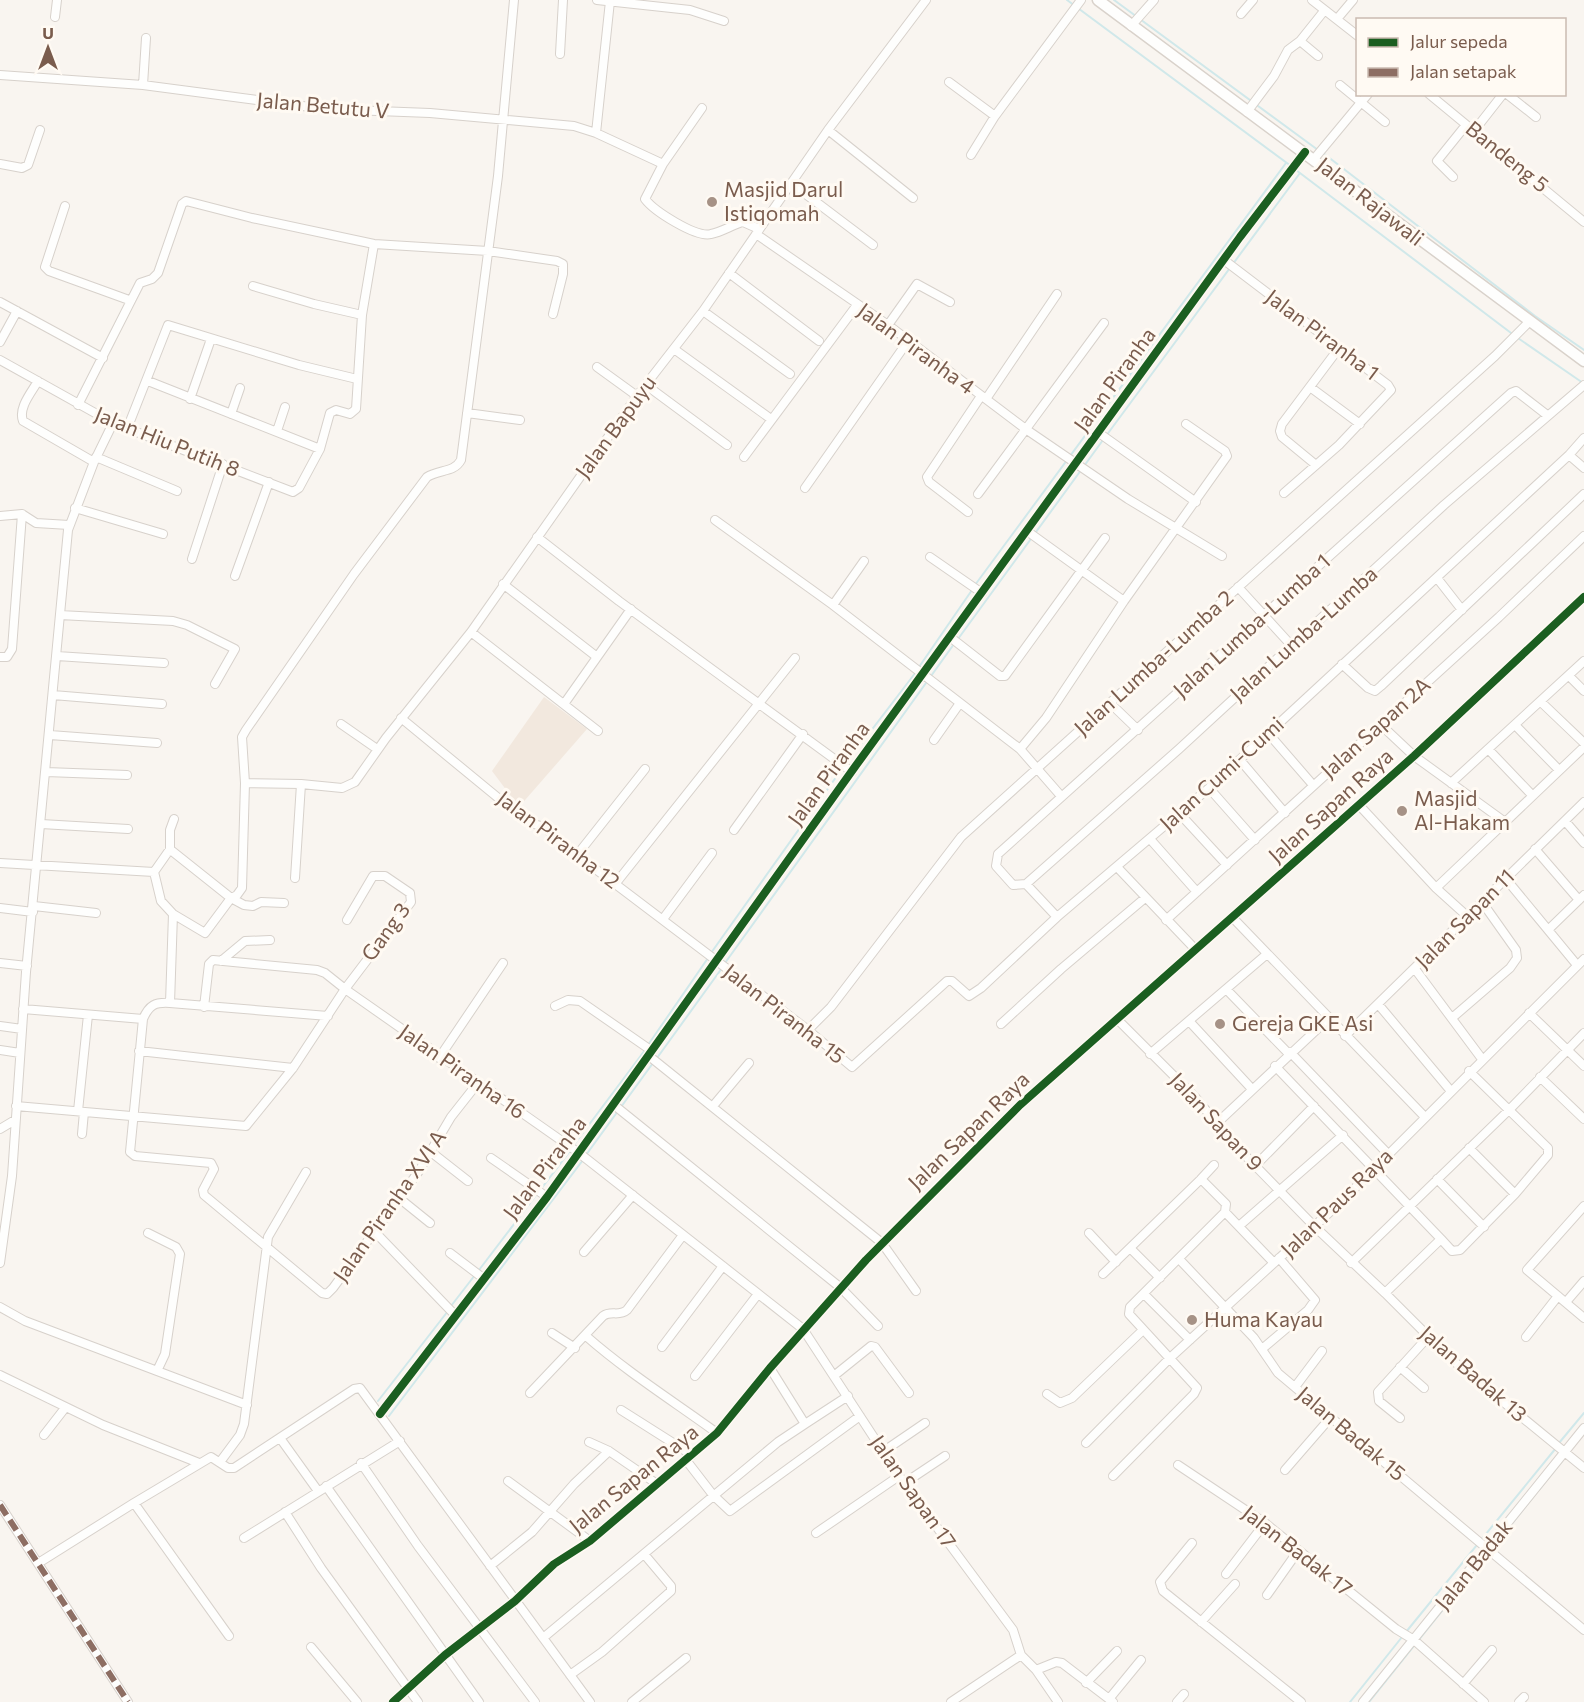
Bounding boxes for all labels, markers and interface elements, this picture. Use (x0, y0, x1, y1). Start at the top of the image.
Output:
north arrow (18, 18, 78, 78)
legend (1356, 18, 1566, 96)
text: U (42, 23, 54, 42)
text: Jalur sepeda (1410, 30, 1508, 52)
text: Jalan setapak (1410, 60, 1517, 82)
street label: Jalan Betutu V (256, 86, 390, 123)
street label: Bandeng 5 (1461, 115, 1554, 197)
street label: Jalan Rajawali (1312, 151, 1429, 250)
place label: Masjid Darul Istiqomah (724, 176, 843, 225)
marker: Masjid Darul Istiqomah (705, 195, 719, 209)
street label: Jalan Piranha 1 (1261, 283, 1384, 384)
street label: Jalan Piranha 4 (853, 297, 981, 399)
street label: Jalan Piranha (1068, 322, 1160, 436)
street label: Jalan Bapuyu (569, 370, 660, 482)
street label: Jalan Hiu Putih 8 (91, 400, 244, 481)
street label: Jalan Lumba-Lumba 1 (1168, 549, 1336, 703)
street label: Jalan Lumba-Lumba (1225, 561, 1383, 707)
street label: Jalan Lumba-Lumba 2 (1068, 584, 1238, 740)
street label: Jalan Sapan 2A (1315, 671, 1435, 782)
street label: Jalan Cumi-Cumi (1154, 711, 1288, 835)
street label: Jalan Piranha (782, 716, 874, 830)
street label: Jalan Sapan Raya (1263, 743, 1397, 867)
street label: Jalan Piranha 12 (493, 785, 625, 893)
place label: Masjid Al-Hakam (1414, 785, 1510, 834)
marker: Masjid Al-Hakam (1395, 804, 1409, 818)
street label: Jalan Sapan 11 (1409, 863, 1519, 973)
street label: Gang 3 (355, 897, 414, 965)
street label: Jalan Piranha 15 (719, 958, 851, 1068)
place label: Gereja GKE Asi (1232, 1010, 1373, 1035)
marker: Gereja GKE Asi (1213, 1017, 1227, 1031)
street label: Jalan Piranha 16 (395, 1018, 531, 1123)
street label: Jalan Sapan Raya (902, 1066, 1034, 1194)
street label: Jalan Sapan 9 (1165, 1067, 1269, 1175)
street label: Jalan Piranha (497, 1111, 591, 1223)
street label: Jalan Piranha XVI A (327, 1125, 450, 1286)
street label: Jalan Paus Raya (1275, 1142, 1397, 1261)
place label: Huma Kayau (1204, 1306, 1323, 1331)
marker: Huma Kayau (1185, 1313, 1199, 1327)
street label: Jalan Badak 13 (1415, 1320, 1533, 1426)
street label: Jalan Badak 15 (1293, 1380, 1411, 1485)
street label: Jalan Sapan Raya (564, 1418, 703, 1537)
street label: Jalan Sapan 17 (866, 1430, 962, 1552)
street label: Jalan Badak 17 (1238, 1499, 1358, 1600)
street label: Jalan Badak (1429, 1514, 1517, 1614)

